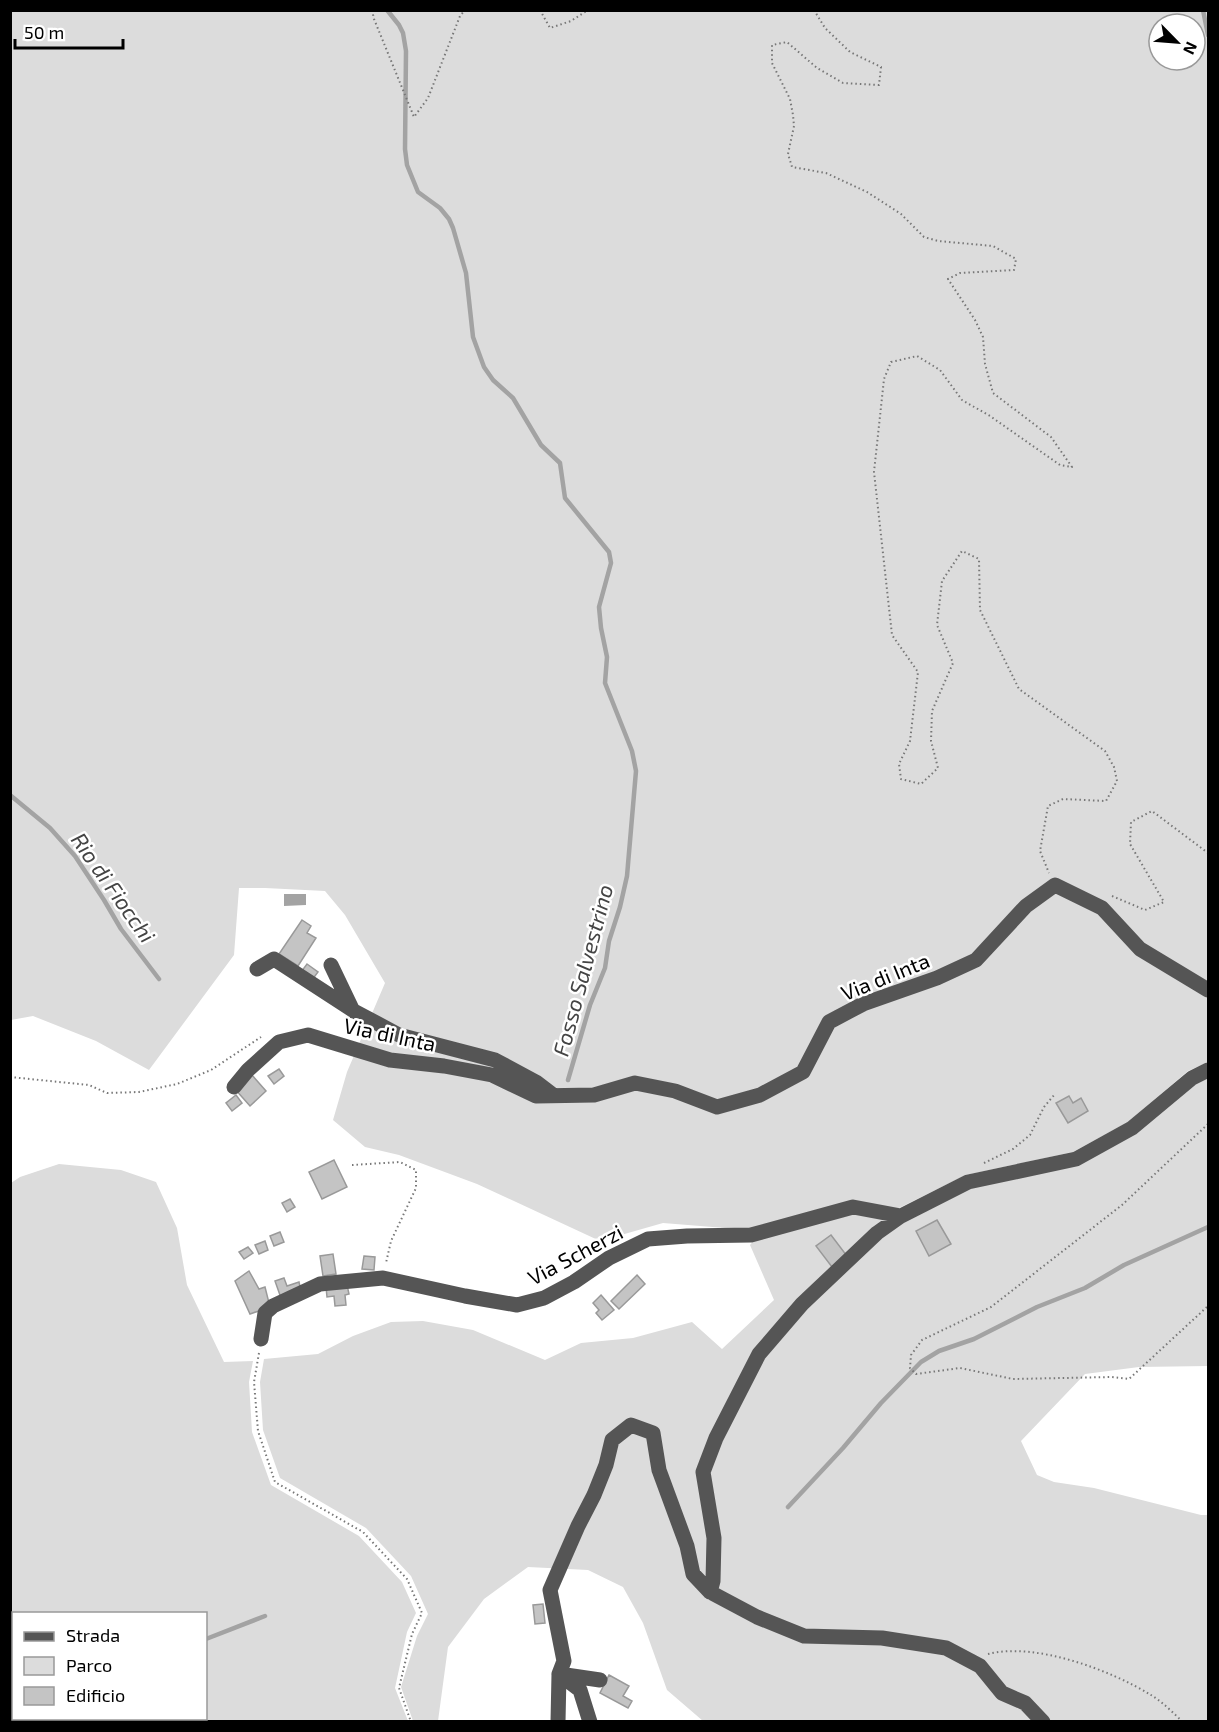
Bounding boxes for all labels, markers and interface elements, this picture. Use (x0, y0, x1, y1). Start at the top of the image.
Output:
scale bar (15, 12, 123, 50)
north arrow (1147, 12, 1207, 72)
text: 50 m (24, 21, 64, 43)
text: N (1180, 39, 1202, 58)
water label: Rio di Fiocchi (67, 827, 161, 947)
water label: Fosso Salvestrino (547, 881, 617, 1059)
street label: Via di Inta (837, 947, 933, 1005)
street label: Via di Inta (342, 1012, 438, 1056)
street label: Via Scherzi (523, 1219, 627, 1289)
legend (12, 1612, 207, 1720)
text: Strada (66, 1624, 120, 1646)
text: Parco (66, 1654, 112, 1676)
text: Edificio (66, 1684, 125, 1706)

